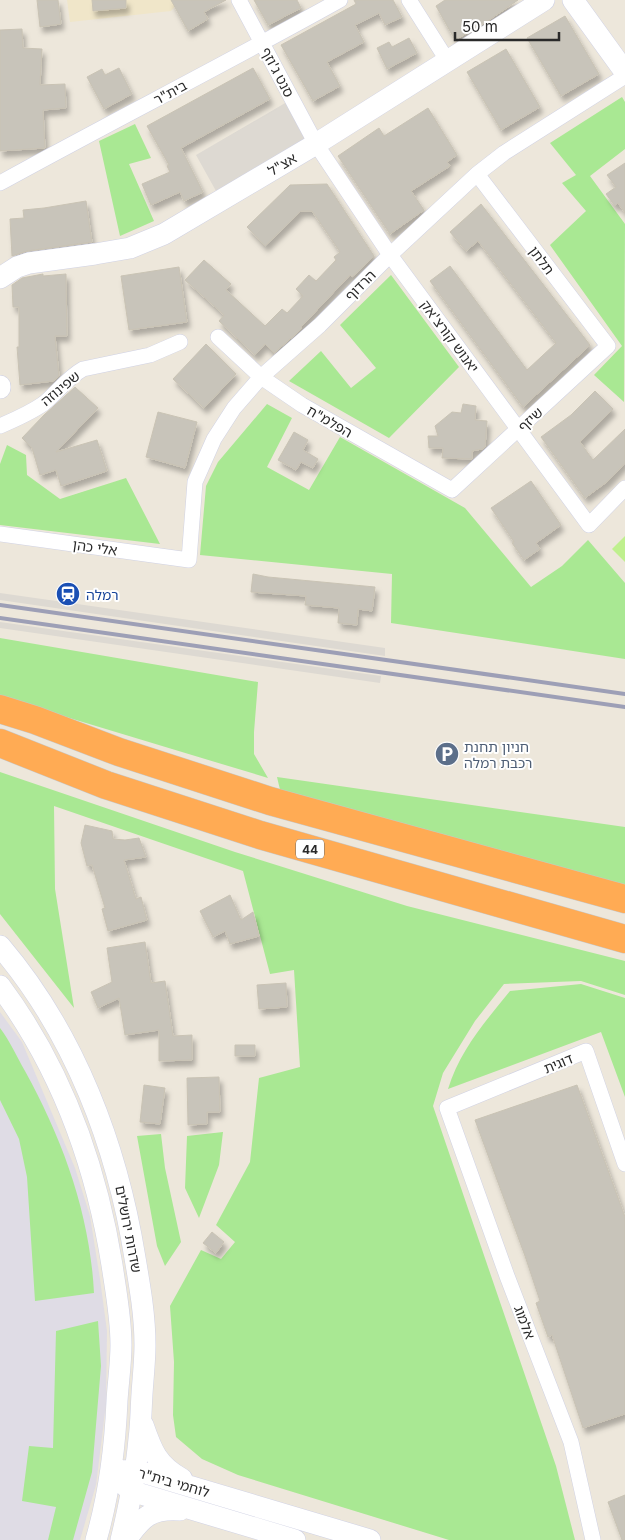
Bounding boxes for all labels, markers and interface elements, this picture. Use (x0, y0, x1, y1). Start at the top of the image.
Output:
scale bar (455, 10, 559, 42)
text: 50 m (462, 17, 498, 36)
street label: סנט ג'וזף (258, 44, 298, 100)
street label: בית"ר (150, 76, 190, 108)
street label: אצ"ל (265, 149, 300, 179)
street label: תלתן (526, 243, 558, 277)
street label: הרדוף (341, 266, 379, 304)
street label: יאנוש קורצ'אק (417, 296, 483, 376)
street label: שפינוזה (37, 367, 83, 409)
street label: הפלמ"ח (304, 401, 356, 441)
street label: שיזף (514, 403, 546, 435)
street label: אלי כהן (72, 535, 118, 559)
station icon: רמלה (55, 581, 81, 607)
place label: רמלה (86, 586, 119, 603)
place label: חניון תחנת רכבת רמלה (464, 738, 532, 771)
parking icon: חניון תחנת רכבת רמלה (434, 741, 460, 767)
road number: 44 (296, 840, 324, 859)
street label: דוגית (541, 1049, 575, 1077)
street label: שדרות ירושלים (112, 1184, 146, 1274)
street label: אלמוג (511, 1303, 539, 1341)
street label: לוחמי בית"ר (136, 1464, 212, 1500)

